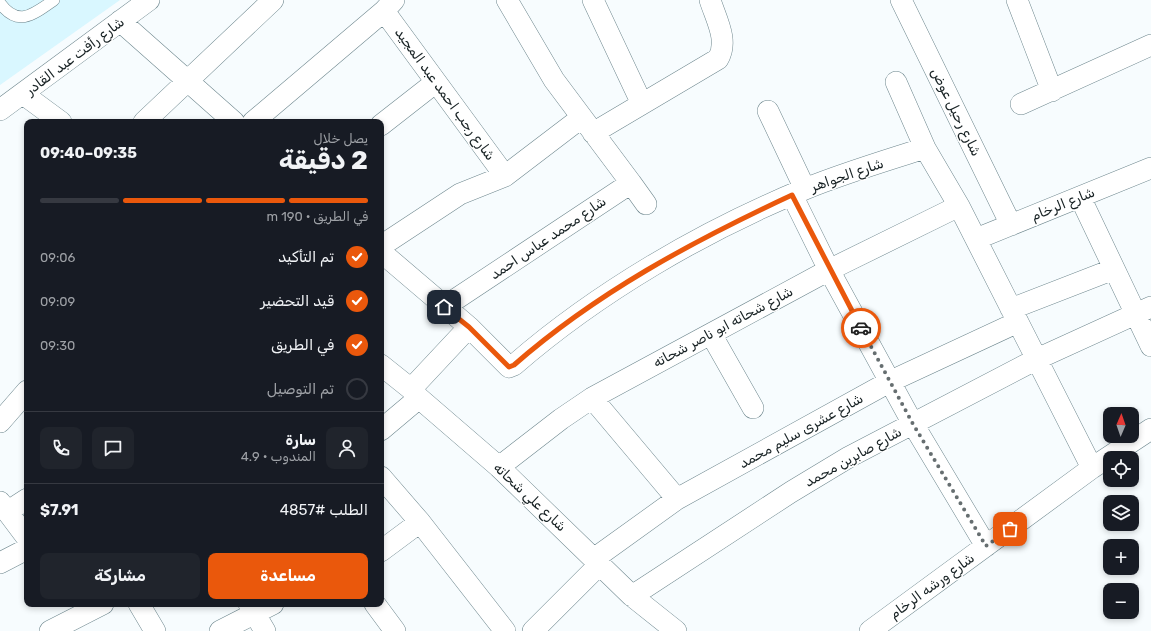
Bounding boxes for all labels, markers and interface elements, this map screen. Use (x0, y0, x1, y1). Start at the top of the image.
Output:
street label: شارع رأفت عبد القادر (21, 13, 129, 101)
street label: شارع رجب احمد عبد المجيد (389, 24, 499, 165)
street label: شارع رحيل عوض (925, 65, 985, 160)
text: يصل خلال (314, 131, 368, 146)
text: 09:35–09:40 (40, 144, 137, 162)
text: 2 دقيقة (279, 145, 368, 176)
street label: شارع الجواهر (807, 155, 886, 198)
street label: شارع الرخام (1029, 184, 1098, 226)
street label: شارع محمد عباس احمد (487, 193, 610, 285)
text: في الطريق · 190 m (266, 209, 368, 224)
icon: check (346, 246, 368, 268)
text: تم التأكيد (278, 248, 334, 266)
text: 09:06 (40, 250, 75, 265)
street label: شارع شحاته ابو ناصر شحاته (650, 283, 797, 373)
icon: check (346, 290, 368, 312)
pin (427, 290, 461, 324)
text: قيد التحضير (261, 292, 334, 310)
text: 09:09 (40, 294, 75, 309)
icon: home (433, 296, 455, 318)
courier (841, 308, 881, 348)
icon: car (850, 317, 872, 339)
icon: check (346, 334, 368, 356)
text: في الطريق (271, 336, 334, 354)
text: 09:30 (40, 338, 75, 353)
text: تم التوصيل (267, 380, 334, 398)
street label: شارع عشرى سليم محمد (736, 390, 867, 474)
north arrow (1103, 407, 1139, 443)
map controls (1103, 407, 1139, 619)
street label: شارع صابرين محمد (802, 423, 905, 492)
button: phone (40, 427, 82, 469)
button: chat (92, 427, 134, 469)
button: person (326, 427, 368, 469)
text: سارة (286, 431, 316, 449)
text: المندوب · 4.9 (241, 449, 316, 464)
button: locate (1103, 451, 1139, 487)
street label: شارع علي شحاته (489, 459, 570, 536)
button: layers (1103, 495, 1139, 531)
text: $7.91 (40, 501, 79, 519)
text: الطلب #4857 (280, 501, 368, 519)
pin (993, 512, 1027, 546)
icon: bag (999, 518, 1021, 540)
button: + (1103, 539, 1139, 575)
street label: شارع ورشه الرخام (886, 549, 979, 624)
button: مشاركة (40, 553, 200, 599)
button: مساعدة (208, 553, 368, 599)
button: − (1103, 583, 1139, 619)

